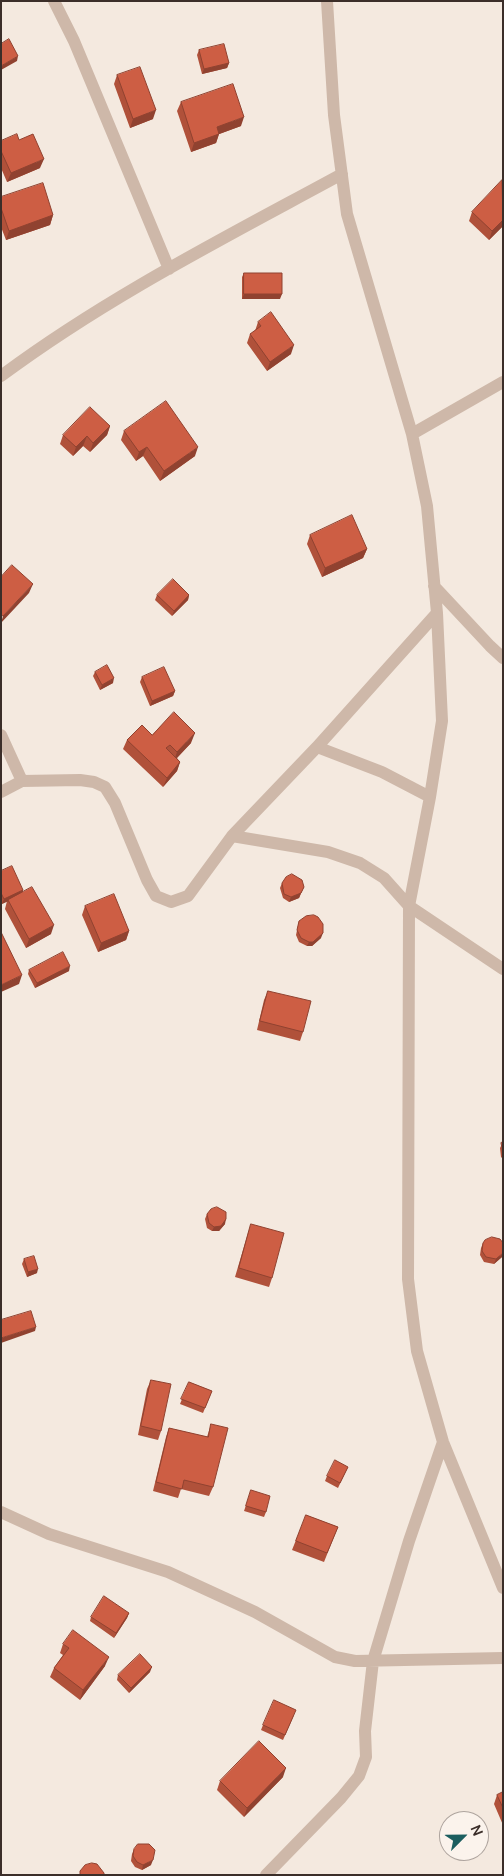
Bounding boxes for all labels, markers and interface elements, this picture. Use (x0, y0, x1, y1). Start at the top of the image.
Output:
north arrow (439, 1811, 489, 1861)
text: N (467, 1822, 488, 1839)

